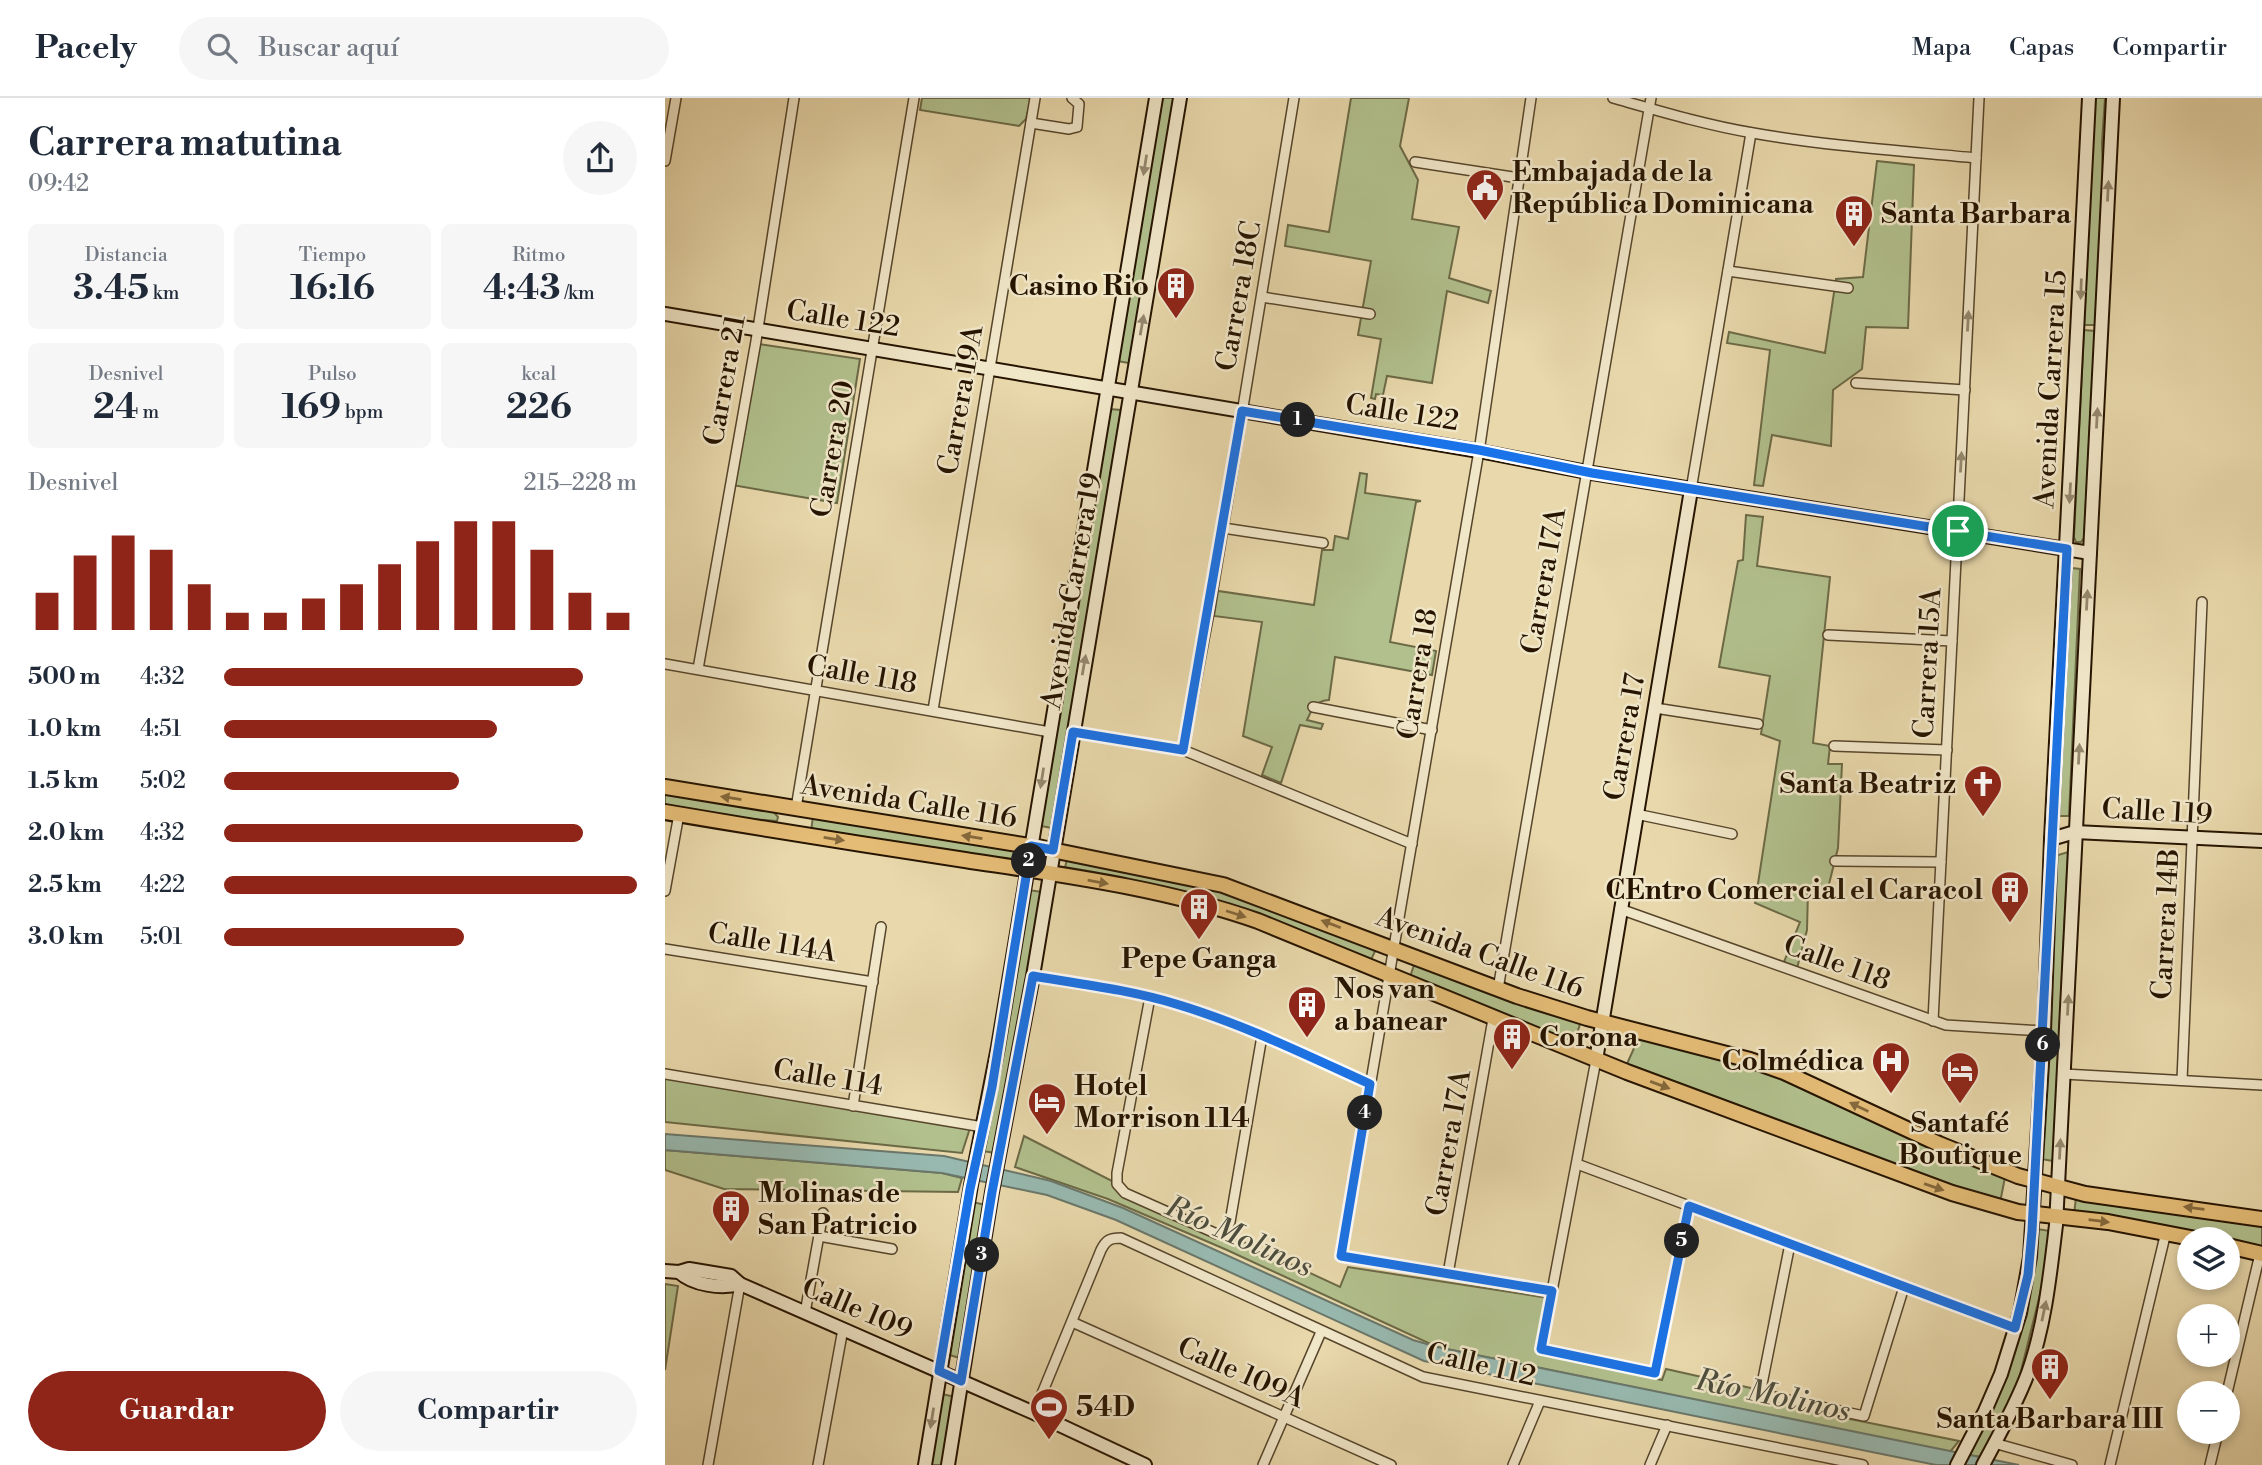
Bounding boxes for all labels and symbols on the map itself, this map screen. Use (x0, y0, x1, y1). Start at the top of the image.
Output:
one-way arrow (1139, 154, 1150, 176)
place label: Embajada de la República Dominicana (1512, 155, 1814, 222)
public building icon: Embajada de la República Dominicana (1464, 167, 1506, 222)
one-way arrow (2103, 180, 2114, 202)
building icon: Santa Barbara (1833, 193, 1875, 248)
place label: Santa Barbara (1881, 197, 2072, 232)
street label: Carrera 18C (1209, 218, 1269, 374)
building icon: Casino Rio (1155, 265, 1197, 320)
place label: Casino Rio (1009, 269, 1149, 304)
street label: Avenida Carrera 15 (2027, 269, 2075, 510)
one-way arrow (2075, 278, 2086, 300)
street label: Calle 122 (784, 293, 902, 345)
one-way arrow (1963, 310, 1974, 332)
street label: Carrera 21 (696, 312, 754, 448)
one-way arrow (1137, 314, 1148, 336)
street label: Carrera 19A (931, 322, 992, 478)
street label: Carrera 20 (804, 378, 862, 520)
street label: Calle 122 (1343, 387, 1461, 439)
pin: 1 (1281, 402, 1315, 438)
one-way arrow (2091, 407, 2102, 429)
one-way arrow (1956, 451, 1967, 473)
street label: Avenida Carrera 19 (1034, 470, 1110, 713)
one-way arrow (2065, 482, 2076, 504)
pin (1928, 501, 1988, 561)
street label: Carrera 17A (1514, 504, 1574, 657)
street label: Carrera 15A (1907, 586, 1949, 739)
one-way arrow (2082, 588, 2093, 610)
street label: Carrera 18 (1390, 606, 1446, 742)
street label: Calle 118 (804, 648, 920, 702)
one-way arrow (1079, 654, 1090, 676)
street label: Carrera 17 (1597, 671, 1653, 803)
one-way arrow (2074, 743, 2085, 765)
church icon: Santa Beatriz (1962, 763, 2004, 818)
street label: Avenida Calle 116 (798, 767, 1019, 836)
one-way arrow (1036, 767, 1047, 789)
place label: Santa Beatriz (1779, 767, 1956, 802)
one-way arrow (719, 792, 741, 803)
street label: Calle 119 (2101, 792, 2213, 832)
one-way arrow (961, 831, 983, 842)
one-way arrow (823, 834, 845, 845)
pin: 2 (1011, 844, 1047, 878)
street label: Carrera 14B (2145, 848, 2187, 1000)
building icon: CEntro Comercial el Caracol (1989, 869, 2031, 924)
place label: CEntro Comercial el Caracol (1605, 873, 1983, 908)
one-way arrow (1087, 877, 1109, 888)
building icon: Pepe Ganga (1178, 886, 1220, 941)
street label: Avenida Calle 116 (1371, 899, 1589, 1007)
one-way arrow (1226, 909, 1247, 919)
street label: Calle 114A (705, 916, 840, 971)
one-way arrow (1321, 918, 1342, 929)
street label: Calle 118 (1779, 927, 1895, 999)
place label: Pepe Ganga (1121, 942, 1278, 977)
place label: Nos van a banear (1334, 972, 1448, 1039)
building icon: Nos van a banear (1286, 984, 1328, 1039)
one-way arrow (2062, 994, 2073, 1016)
building icon: Corona (1491, 1016, 1533, 1071)
place label: Corona (1539, 1020, 1639, 1055)
pin: 6 (2025, 1028, 2061, 1062)
hospital icon: Colmédica (1870, 1040, 1912, 1095)
place label: Colmédica (1722, 1044, 1865, 1079)
hotel icon: Santafé Boutique (1939, 1050, 1981, 1105)
street label: Calle 114 (771, 1052, 885, 1104)
street label: Carrera 17A (1419, 1066, 1479, 1219)
place label: Hotel Morrison 114 (1074, 1069, 1250, 1136)
one-way arrow (1650, 1079, 1671, 1090)
hotel icon: Hotel Morrison 114 (1026, 1081, 1068, 1136)
pin: 4 (1347, 1096, 1383, 1130)
one-way arrow (1849, 1101, 1869, 1113)
place label: Santafé Boutique (1898, 1106, 2022, 1173)
one-way arrow (2055, 1138, 2066, 1160)
place label: Molinas de San Patricio (758, 1176, 918, 1243)
one-way arrow (1923, 1182, 1944, 1193)
water label: Río Molinos (1159, 1187, 1319, 1286)
building icon: Molinas de San Patricio (710, 1188, 752, 1243)
one-way arrow (2183, 1203, 2205, 1214)
one-way arrow (2088, 1216, 2110, 1227)
pin: 5 (1665, 1224, 1699, 1258)
pin: 3 (965, 1238, 999, 1272)
street label: Calle 109 (796, 1270, 918, 1348)
one-way arrow (2039, 1300, 2050, 1322)
street label: Calle 109A (1172, 1329, 1311, 1417)
street label: Calle 112 (1423, 1335, 1539, 1395)
building icon: Santa Barbara III (2029, 1346, 2071, 1401)
water label: Río Molinos (1691, 1361, 1854, 1431)
sports icon: 54D (1028, 1386, 1070, 1441)
place label: 54D (1076, 1390, 1135, 1425)
place label: Santa Barbara III (1936, 1402, 2164, 1437)
one-way arrow (926, 1407, 937, 1429)

